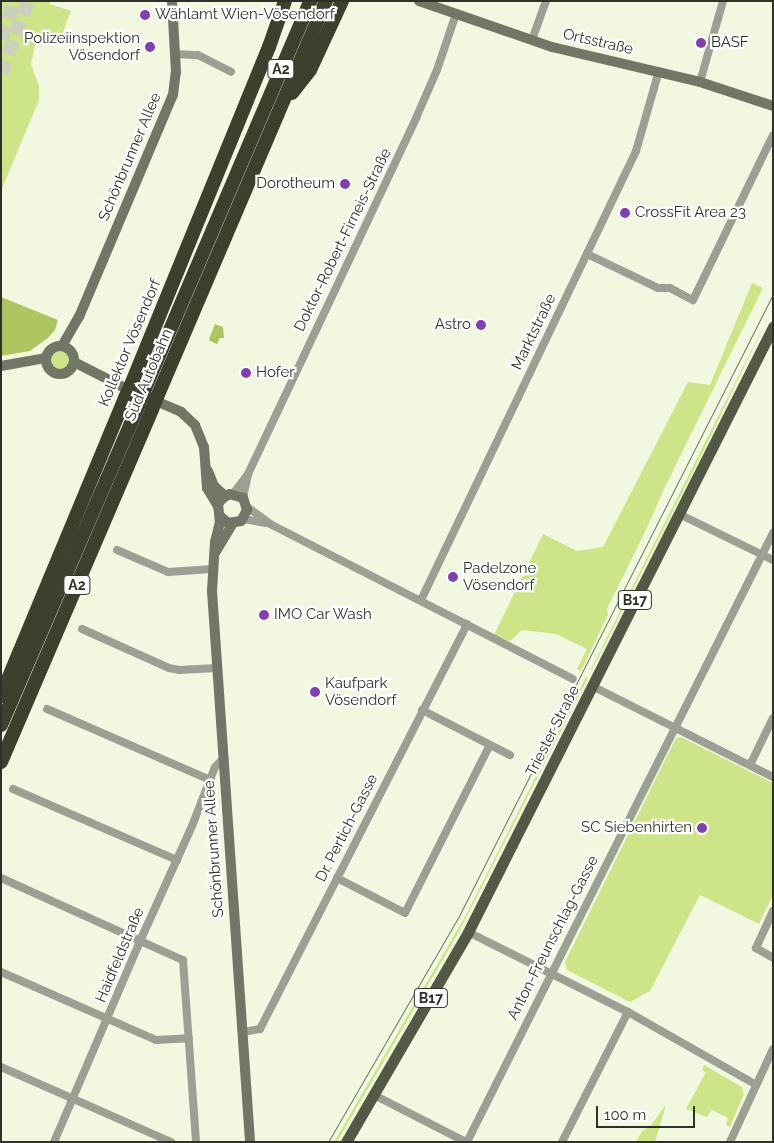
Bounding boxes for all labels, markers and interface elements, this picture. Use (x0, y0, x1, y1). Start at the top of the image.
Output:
place label: Wählamt Wien-Vösendorf (155, 6, 335, 24)
marker: Wählamt Wien-Vösendorf (139, 9, 151, 21)
street label: Ortsstraße (561, 25, 635, 59)
place label: Polizeiinspektion Vösendorf (24, 29, 140, 64)
place label: BASF (711, 34, 749, 52)
marker: BASF (695, 37, 707, 49)
marker: Polizeiinspektion Vösendorf (144, 41, 156, 53)
road number: A2 (267, 58, 295, 80)
street label: Schönbrunner Allee (95, 90, 165, 224)
street label: Doktor-Robert-Firneis-Straße (291, 145, 395, 335)
place label: Dorotheum (256, 175, 335, 193)
marker: Dorotheum (339, 178, 351, 190)
place label: CrossFit Area 23 (635, 204, 746, 222)
marker: CrossFit Area 23 (619, 207, 631, 219)
street label: Kollektor Vösendorf (95, 276, 165, 410)
street label: Marktstraße (508, 291, 560, 373)
place label: Astro (435, 316, 471, 334)
marker: Astro (475, 319, 487, 331)
street label: Süd Autobahn (121, 326, 177, 424)
place label: Hofer (256, 364, 295, 382)
marker: Hofer (240, 367, 252, 379)
place label: Padelzone Vösendorf (463, 559, 536, 594)
marker: Padelzone Vösendorf (447, 571, 459, 583)
road number: A2 (63, 574, 91, 596)
road number: B17 (618, 588, 652, 612)
place label: IMO Car Wash (274, 606, 373, 624)
marker: IMO Car Wash (258, 609, 270, 621)
place label: Kaufpark Vösendorf (325, 674, 396, 709)
street label: Triester Straße (522, 683, 584, 779)
marker: Kaufpark Vösendorf (309, 686, 321, 698)
street label: Dr. Pertich-Gasse (312, 771, 382, 885)
street label: Schönbrunner Allee (200, 779, 228, 919)
place label: SC Siebenhirten (581, 819, 692, 837)
marker: SC Siebenhirten (696, 822, 708, 834)
street label: Anton-Freunschlag-Gasse (504, 853, 602, 1023)
street label: Haidfeldstraße (92, 905, 148, 1005)
road number: B17 (414, 986, 448, 1010)
scale bar (599, 1096, 698, 1128)
text: 100 m (604, 1106, 646, 1124)

